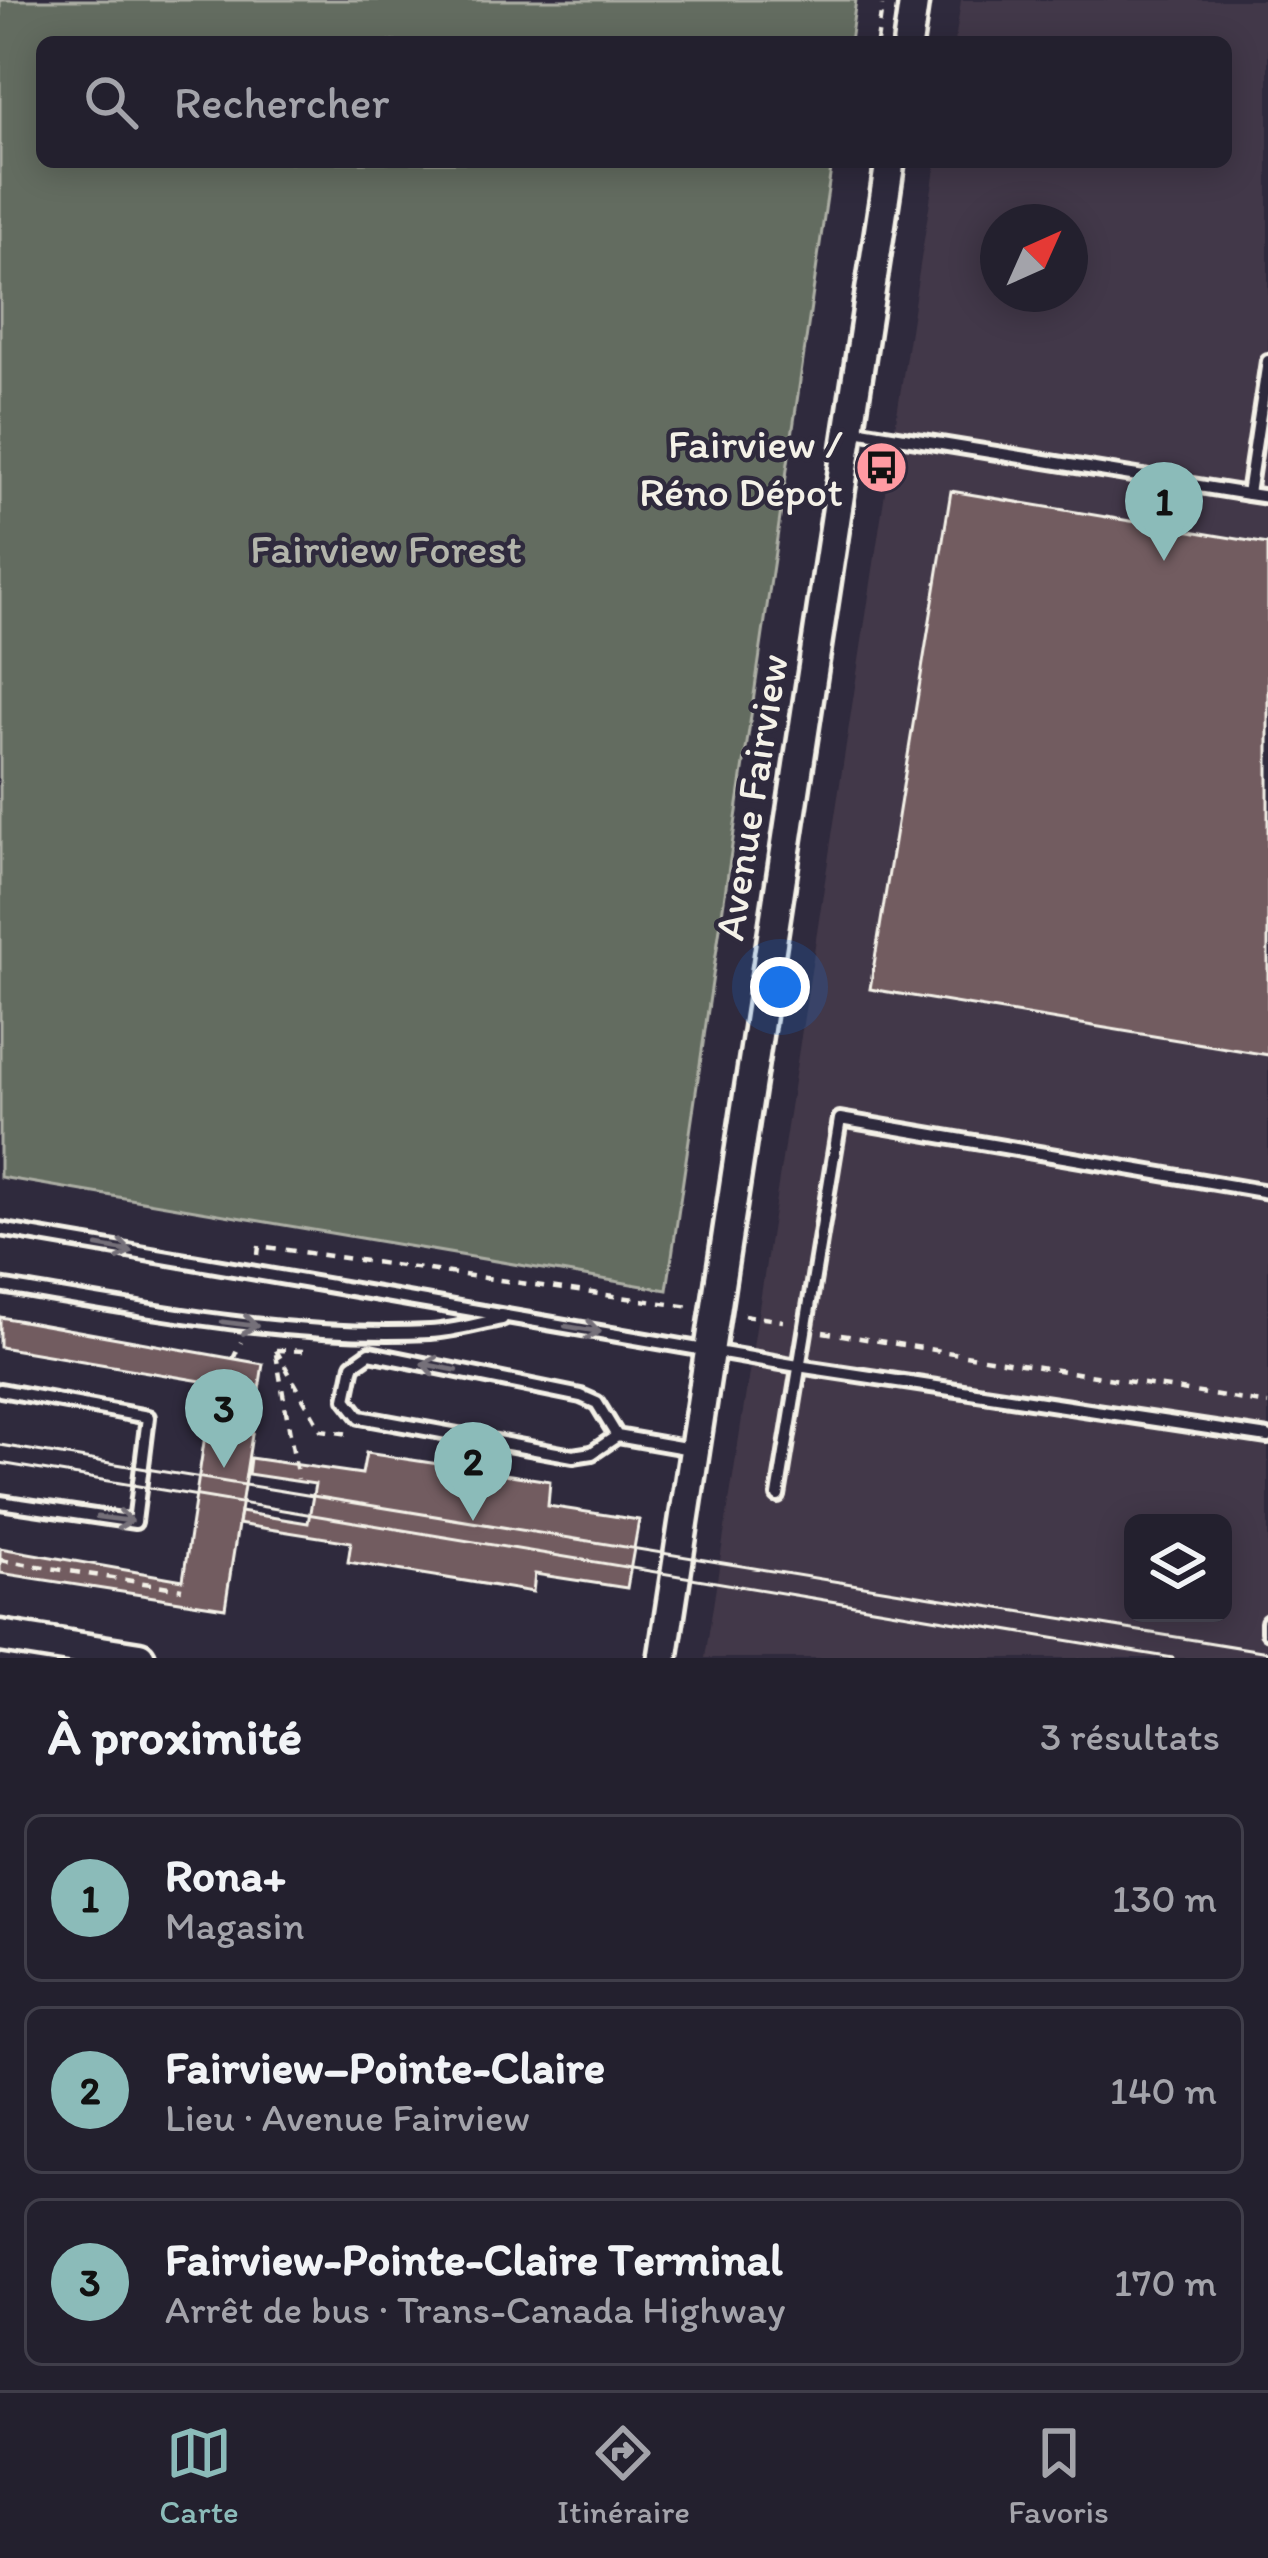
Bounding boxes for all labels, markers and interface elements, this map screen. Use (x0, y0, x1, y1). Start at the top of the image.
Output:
search box (36, 36, 1232, 168)
icon: search (78, 69, 144, 135)
text: Rechercher (174, 75, 389, 129)
north arrow (980, 204, 1088, 312)
place label: Fairview / Réno Dépot (639, 418, 843, 517)
bus stop icon: Fairview / Réno Dépot (854, 439, 910, 495)
pin: 1 (1125, 462, 1203, 561)
park label: Fairview Forest (250, 523, 522, 574)
street label: Avenue Fairview (703, 650, 799, 944)
your location (750, 957, 810, 1017)
one-way arrow (95, 1238, 134, 1261)
one-way arrow (220, 1313, 259, 1335)
one-way arrow (562, 1318, 601, 1341)
one-way arrow (421, 1355, 459, 1378)
pin: 3 (185, 1369, 263, 1468)
pin: 2 (434, 1422, 512, 1521)
one-way arrow (95, 1508, 134, 1530)
map controls (1124, 1514, 1232, 1622)
button: layers (1124, 1514, 1232, 1622)
text: À proximité (48, 1706, 302, 1767)
text: 3 résultats (1040, 1713, 1220, 1760)
text: Rona+ (165, 1848, 287, 1902)
text: 1 (81, 1875, 99, 1922)
text: 130 m (1112, 1875, 1217, 1922)
text: Magasin (165, 1902, 305, 1949)
text: Fairview–Pointe-Claire (165, 2040, 605, 2094)
text: 2 (80, 2067, 100, 2114)
text: 140 m (1110, 2067, 1217, 2114)
text: Lieu · Avenue Fairview (165, 2094, 530, 2141)
text: Fairview-Pointe-Claire Terminal (165, 2232, 783, 2286)
text: 3 (79, 2259, 101, 2306)
text: 170 m (1114, 2259, 1217, 2306)
text: Arrêt de bus · Trans-Canada Highway (165, 2286, 786, 2333)
tab: Carte (159, 2420, 239, 2531)
tab: Itinéraire (557, 2420, 690, 2531)
tab: Favoris (1008, 2420, 1109, 2531)

